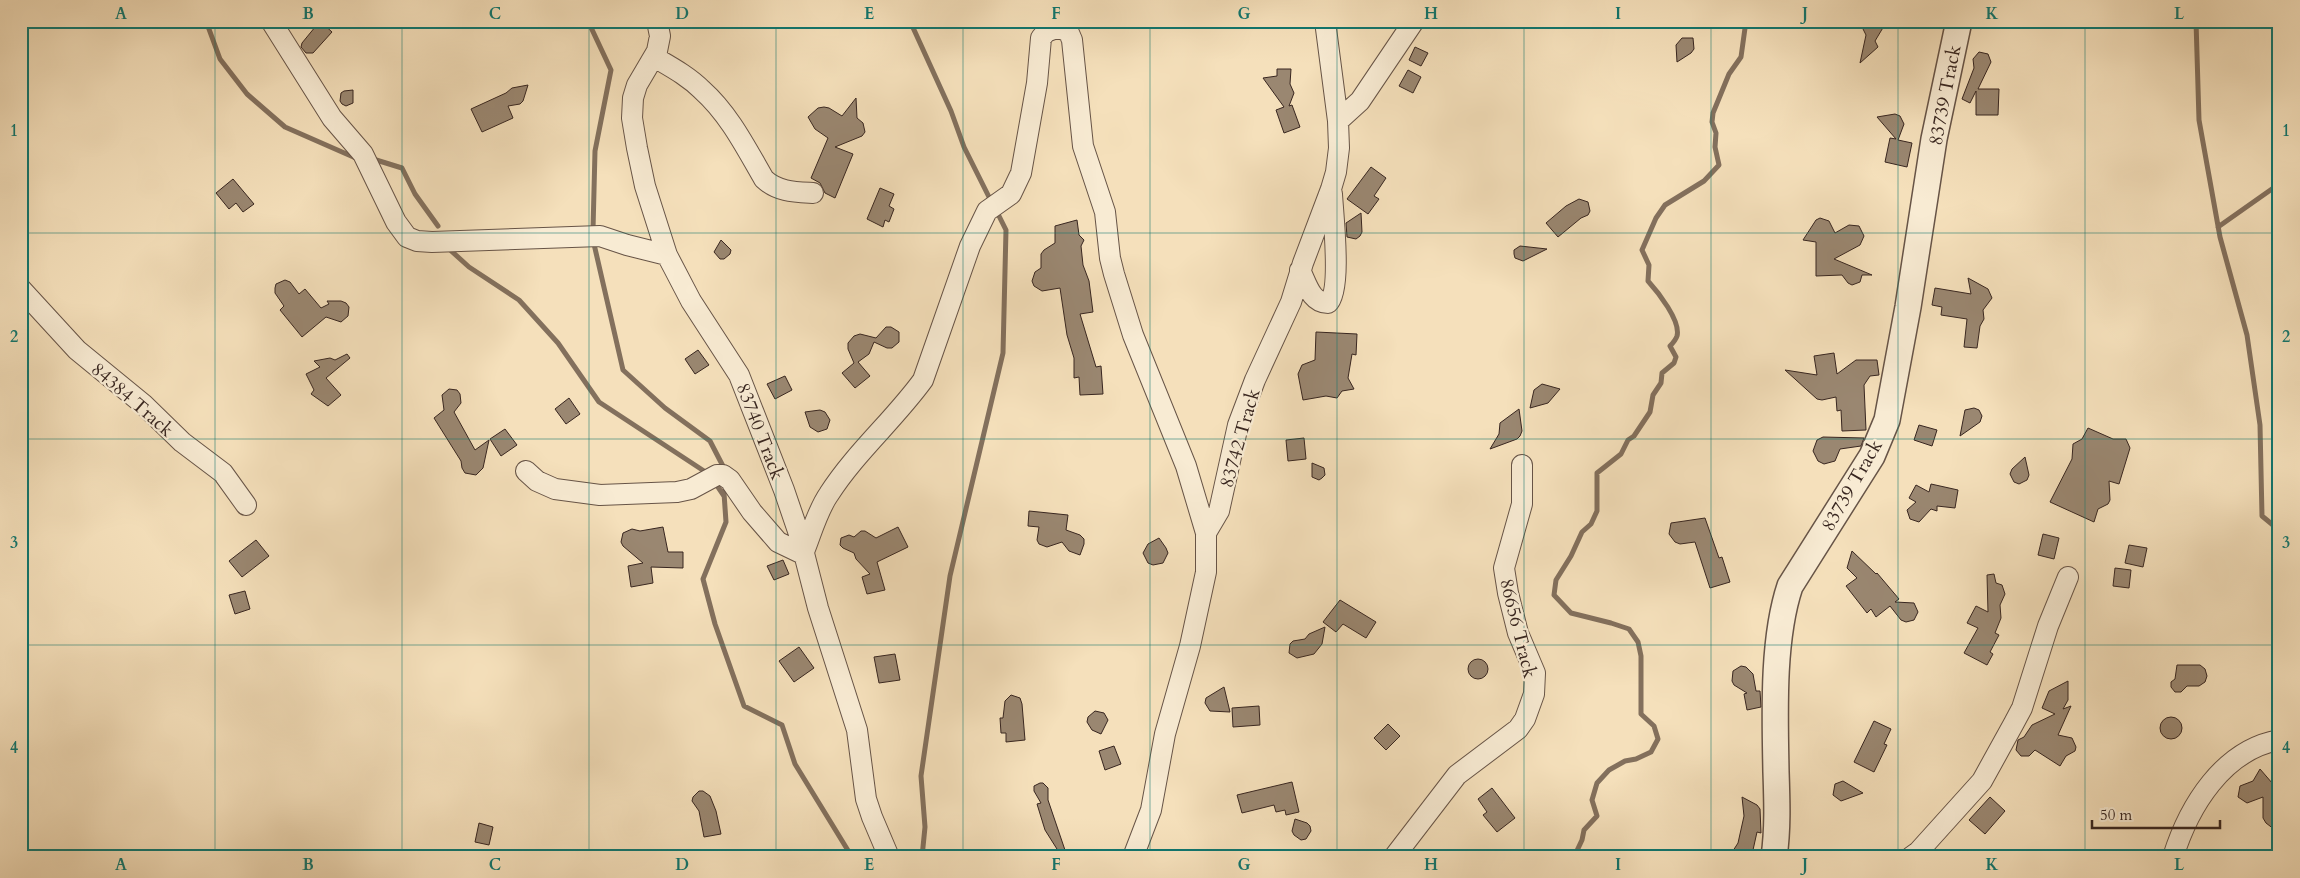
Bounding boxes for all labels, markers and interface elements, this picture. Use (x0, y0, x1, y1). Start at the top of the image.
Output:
text: A (115, 3, 127, 25)
text: B (302, 3, 314, 25)
text: C (489, 3, 501, 25)
text: D (675, 3, 689, 25)
text: E (864, 3, 874, 25)
text: F (1051, 3, 1061, 25)
text: G (1237, 3, 1251, 25)
text: H (1424, 3, 1438, 25)
text: I (1615, 3, 1621, 25)
text: J (1800, 3, 1808, 25)
text: K (1986, 3, 1999, 25)
text: L (2174, 3, 2185, 25)
street label: 83739 Track (1923, 42, 1968, 148)
text: 1 (10, 120, 18, 142)
text: 1 (2282, 120, 2290, 142)
text: 2 (10, 326, 18, 348)
text: 2 (2282, 326, 2290, 348)
street label: 84384 Track (85, 357, 180, 443)
street label: 83740 Track (730, 379, 791, 484)
street label: 83742 Track (1213, 385, 1267, 491)
street label: 83739 Track (1815, 434, 1889, 536)
text: 3 (10, 532, 18, 554)
text: 3 (2282, 532, 2290, 554)
street label: 86656 Track (1493, 576, 1543, 682)
text: 4 (10, 737, 18, 759)
text: 4 (2282, 737, 2290, 759)
scale bar (2092, 798, 2220, 830)
text: 50 m (2100, 805, 2132, 825)
text: A (115, 854, 127, 876)
text: B (302, 854, 314, 876)
text: C (489, 854, 501, 876)
text: D (675, 854, 689, 876)
text: E (864, 854, 874, 876)
text: F (1051, 854, 1061, 876)
text: G (1237, 854, 1251, 876)
text: H (1424, 854, 1438, 876)
text: I (1615, 854, 1621, 876)
text: J (1800, 854, 1808, 876)
text: K (1986, 854, 1999, 876)
text: L (2174, 854, 2185, 876)

